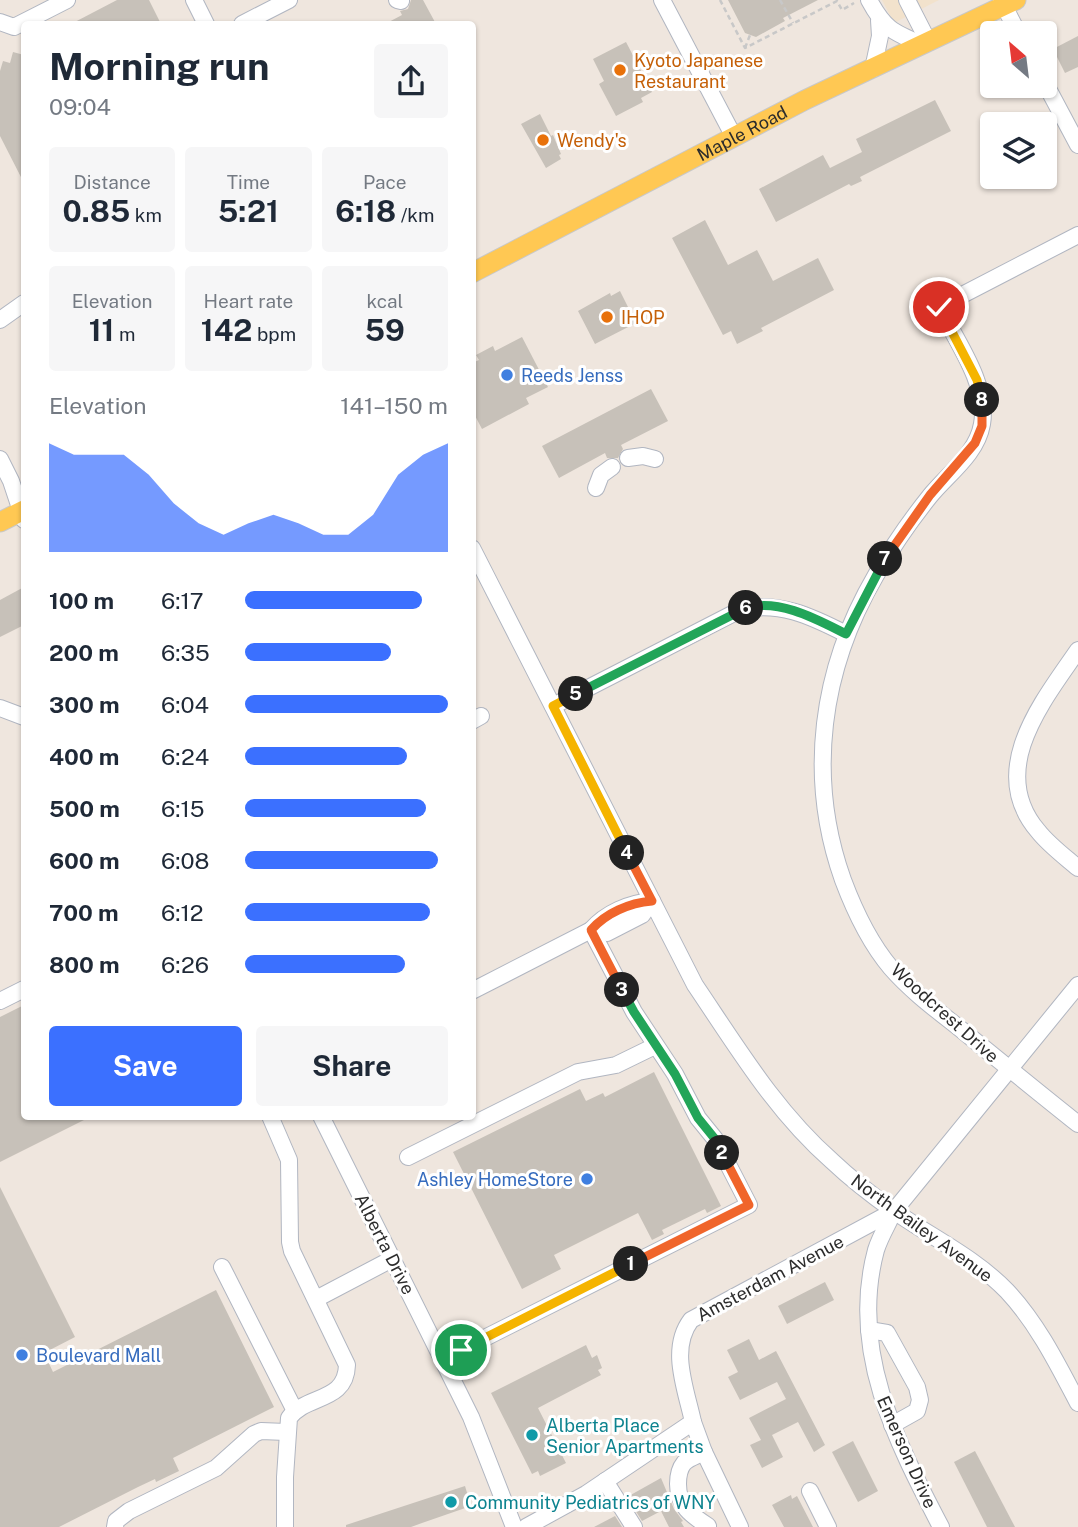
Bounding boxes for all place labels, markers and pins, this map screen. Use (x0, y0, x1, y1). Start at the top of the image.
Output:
place label: Kyoto Japanese Restaurant (634, 50, 763, 92)
marker: Kyoto Japanese Restaurant (612, 62, 628, 78)
place label: Wendy's (557, 130, 627, 151)
marker: Wendy's (535, 132, 551, 148)
pin (909, 277, 969, 337)
place label: IHOP (621, 307, 665, 328)
marker: IHOP (599, 309, 615, 325)
place label: Reeds Jenss (521, 365, 623, 386)
marker: Reeds Jenss (499, 367, 515, 383)
pin: 8 (964, 382, 1000, 418)
pin: 7 (868, 542, 903, 576)
pin: 6 (728, 590, 764, 626)
pin: 5 (558, 676, 594, 712)
pin: 4 (610, 836, 644, 870)
pin: 3 (604, 972, 640, 1007)
pin: 2 (704, 1136, 740, 1170)
place label: Ashley HomeStore (417, 1169, 573, 1190)
marker: Ashley HomeStore (579, 1171, 595, 1187)
pin: 1 (614, 1246, 648, 1282)
pin (431, 1320, 491, 1380)
place label: Boulevard Mall (36, 1345, 161, 1366)
marker: Boulevard Mall (14, 1347, 30, 1363)
place label: Alberta Place Senior Apartments (546, 1415, 704, 1457)
marker: Alberta Place Senior Apartments (524, 1427, 540, 1443)
place label: Community Pediatrics of WNY (465, 1492, 715, 1513)
marker: Community Pediatrics of WNY (443, 1494, 459, 1510)

